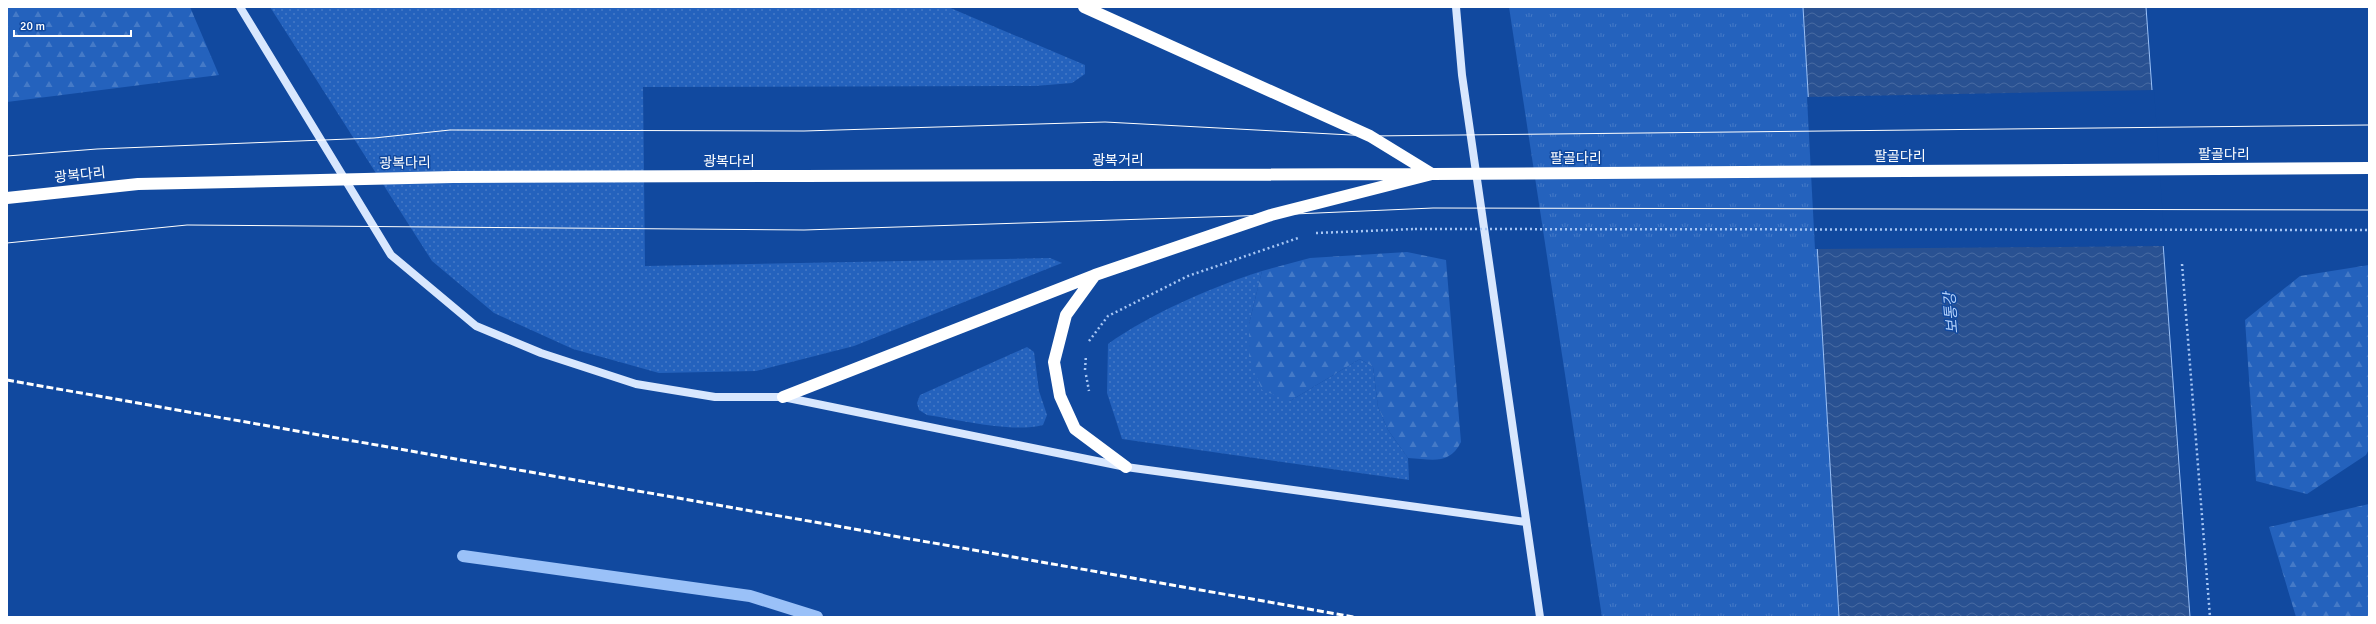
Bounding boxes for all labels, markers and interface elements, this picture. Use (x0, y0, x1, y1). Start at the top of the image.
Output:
scale bar (14, 12, 131, 38)
text: 20 m (20, 19, 45, 34)
street label: 팔골다리 (2198, 146, 2250, 163)
street label: 팔골다리 (1874, 148, 1926, 165)
street label: 팔골다리 (1550, 150, 1602, 167)
street label: 광복거리 (1092, 152, 1144, 169)
street label: 광복다리 (703, 153, 755, 170)
street label: 광복다리 (379, 154, 431, 172)
street label: 광복다리 (53, 164, 107, 186)
water label: 보통강 (1940, 289, 1962, 334)

